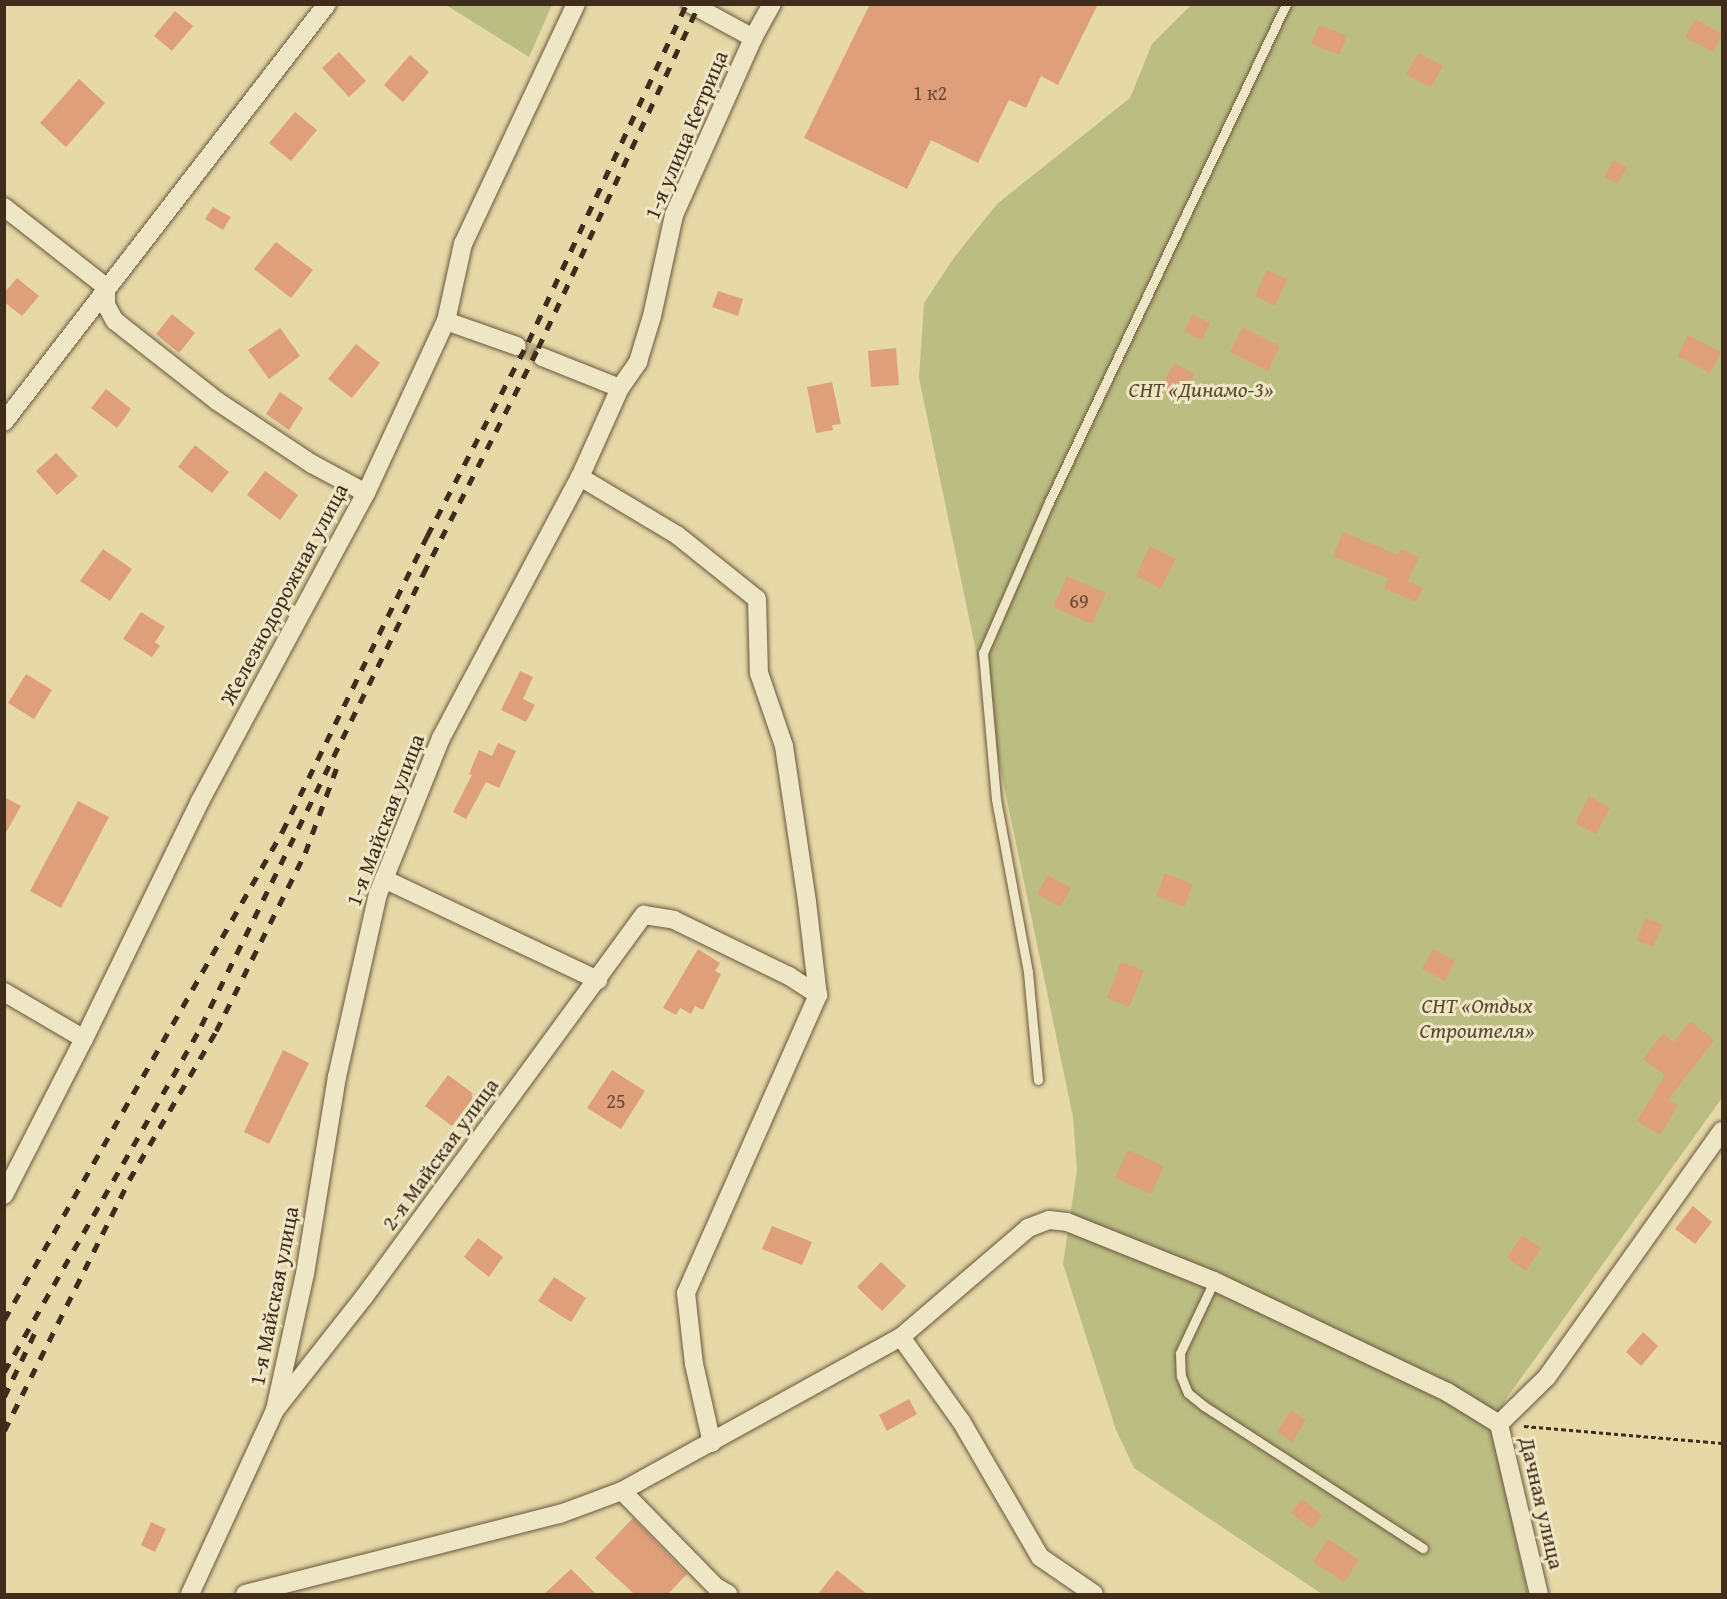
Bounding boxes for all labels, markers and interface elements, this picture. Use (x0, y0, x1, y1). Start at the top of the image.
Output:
street label: 1-я улица Кетрица (639, 47, 733, 223)
house number: 1 к2 (913, 80, 947, 104)
park label: СНТ «Динамо-3» (1129, 377, 1273, 403)
street label: Железнодорожная улица (214, 479, 354, 709)
house number: 69 (1069, 588, 1089, 612)
street label: 1-я Майская улица (340, 730, 430, 910)
park label: СНТ «Отдых Строителя» (1419, 992, 1535, 1044)
street label: 2-я Майская улица (376, 1073, 504, 1235)
house number: 25 (606, 1088, 626, 1112)
street label: 1-я Майская улица (244, 1204, 304, 1388)
street label: Дачная улица (1514, 1434, 1570, 1572)

